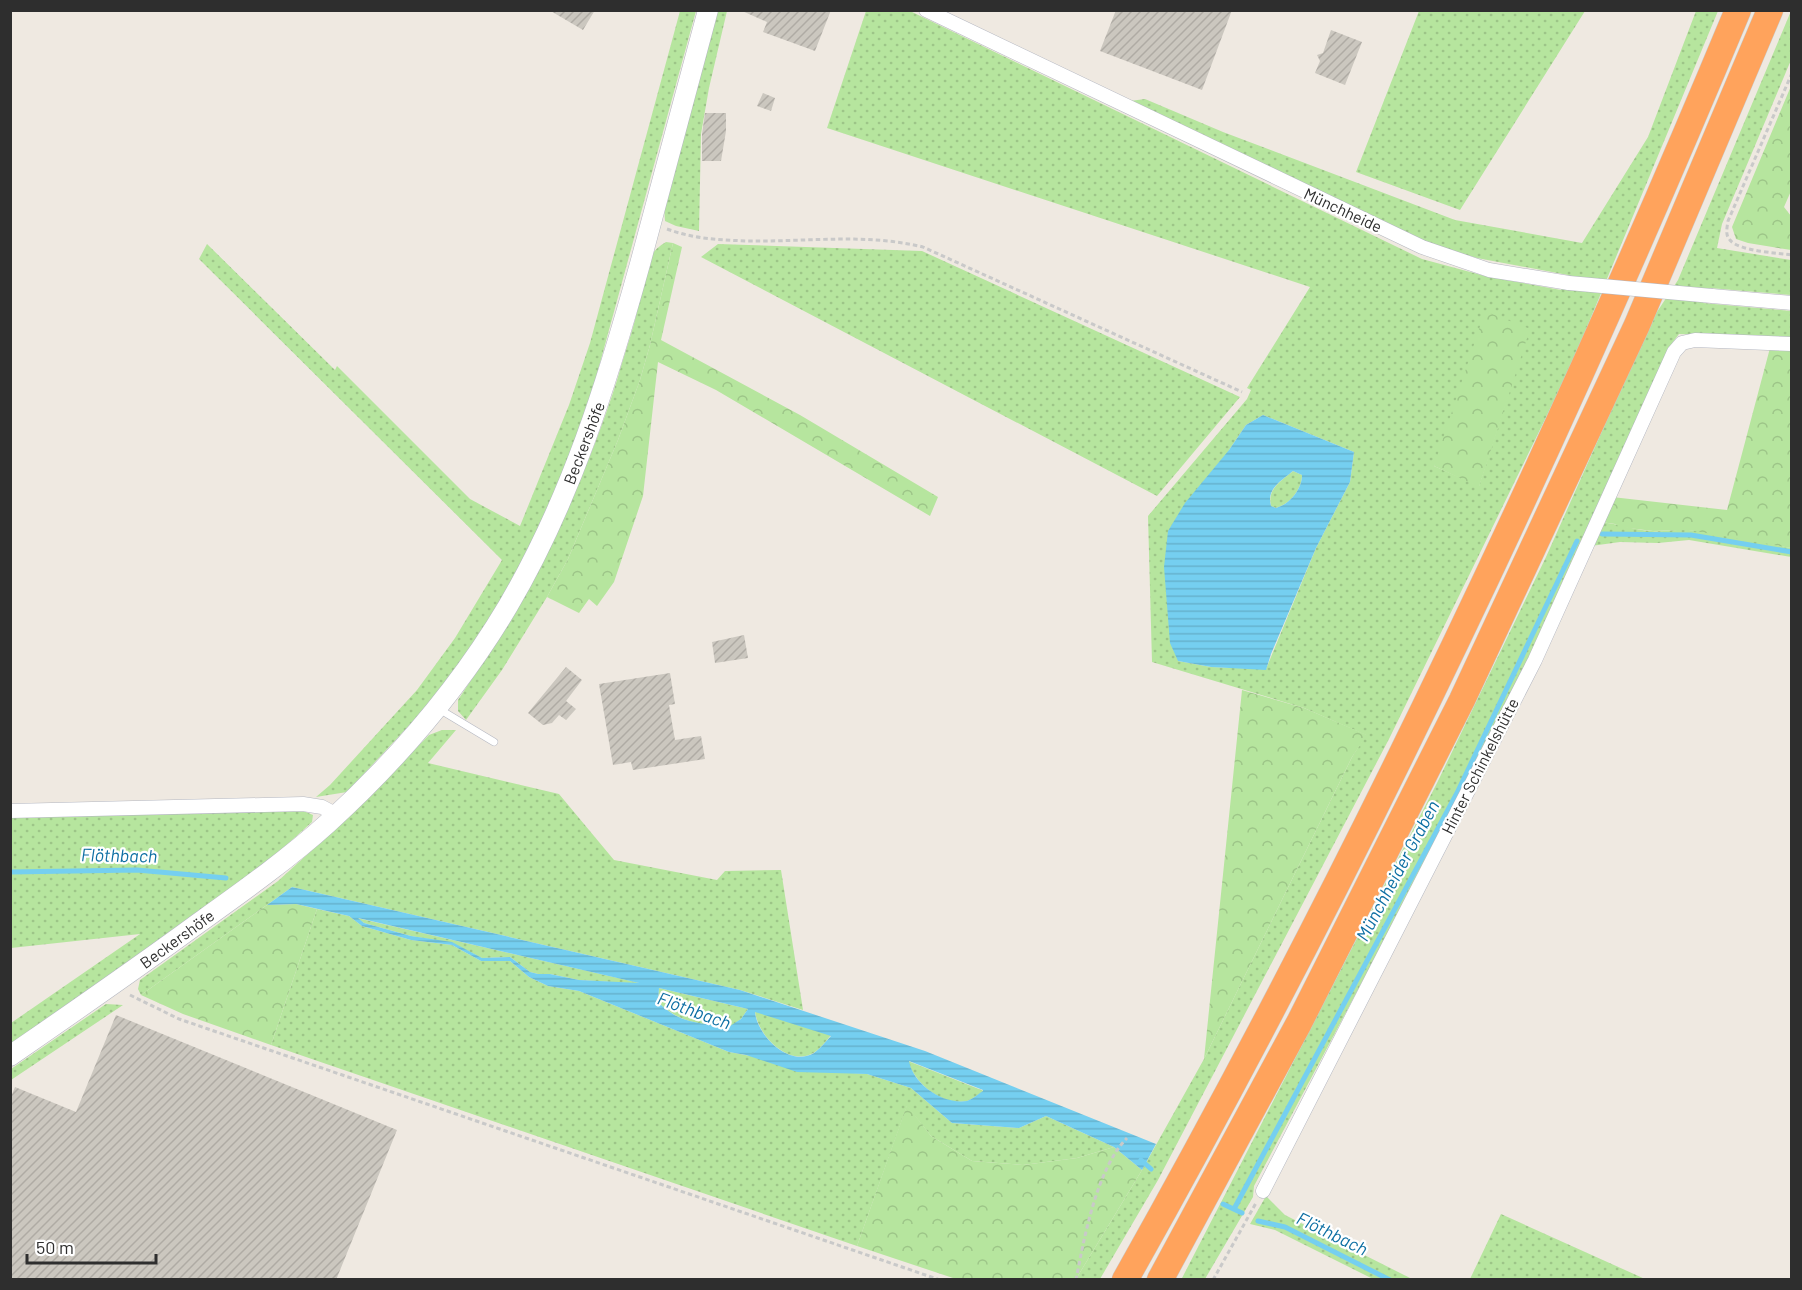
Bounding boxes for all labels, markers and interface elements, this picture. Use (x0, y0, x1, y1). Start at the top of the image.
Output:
street label: Münchheide (1301, 183, 1385, 236)
street label: Beckershöfe (559, 399, 608, 487)
street label: Hinter Schinkelshütte (1437, 695, 1522, 837)
water label: Münchheider Graben (1351, 797, 1443, 945)
water label: Flöthbach (81, 843, 157, 867)
street label: Beckershöfe (136, 905, 218, 972)
water label: Flöthbach (655, 987, 734, 1033)
water label: Flöthbach (1293, 1206, 1372, 1260)
scale bar (27, 1227, 156, 1265)
text: 50 m (36, 1236, 74, 1258)

